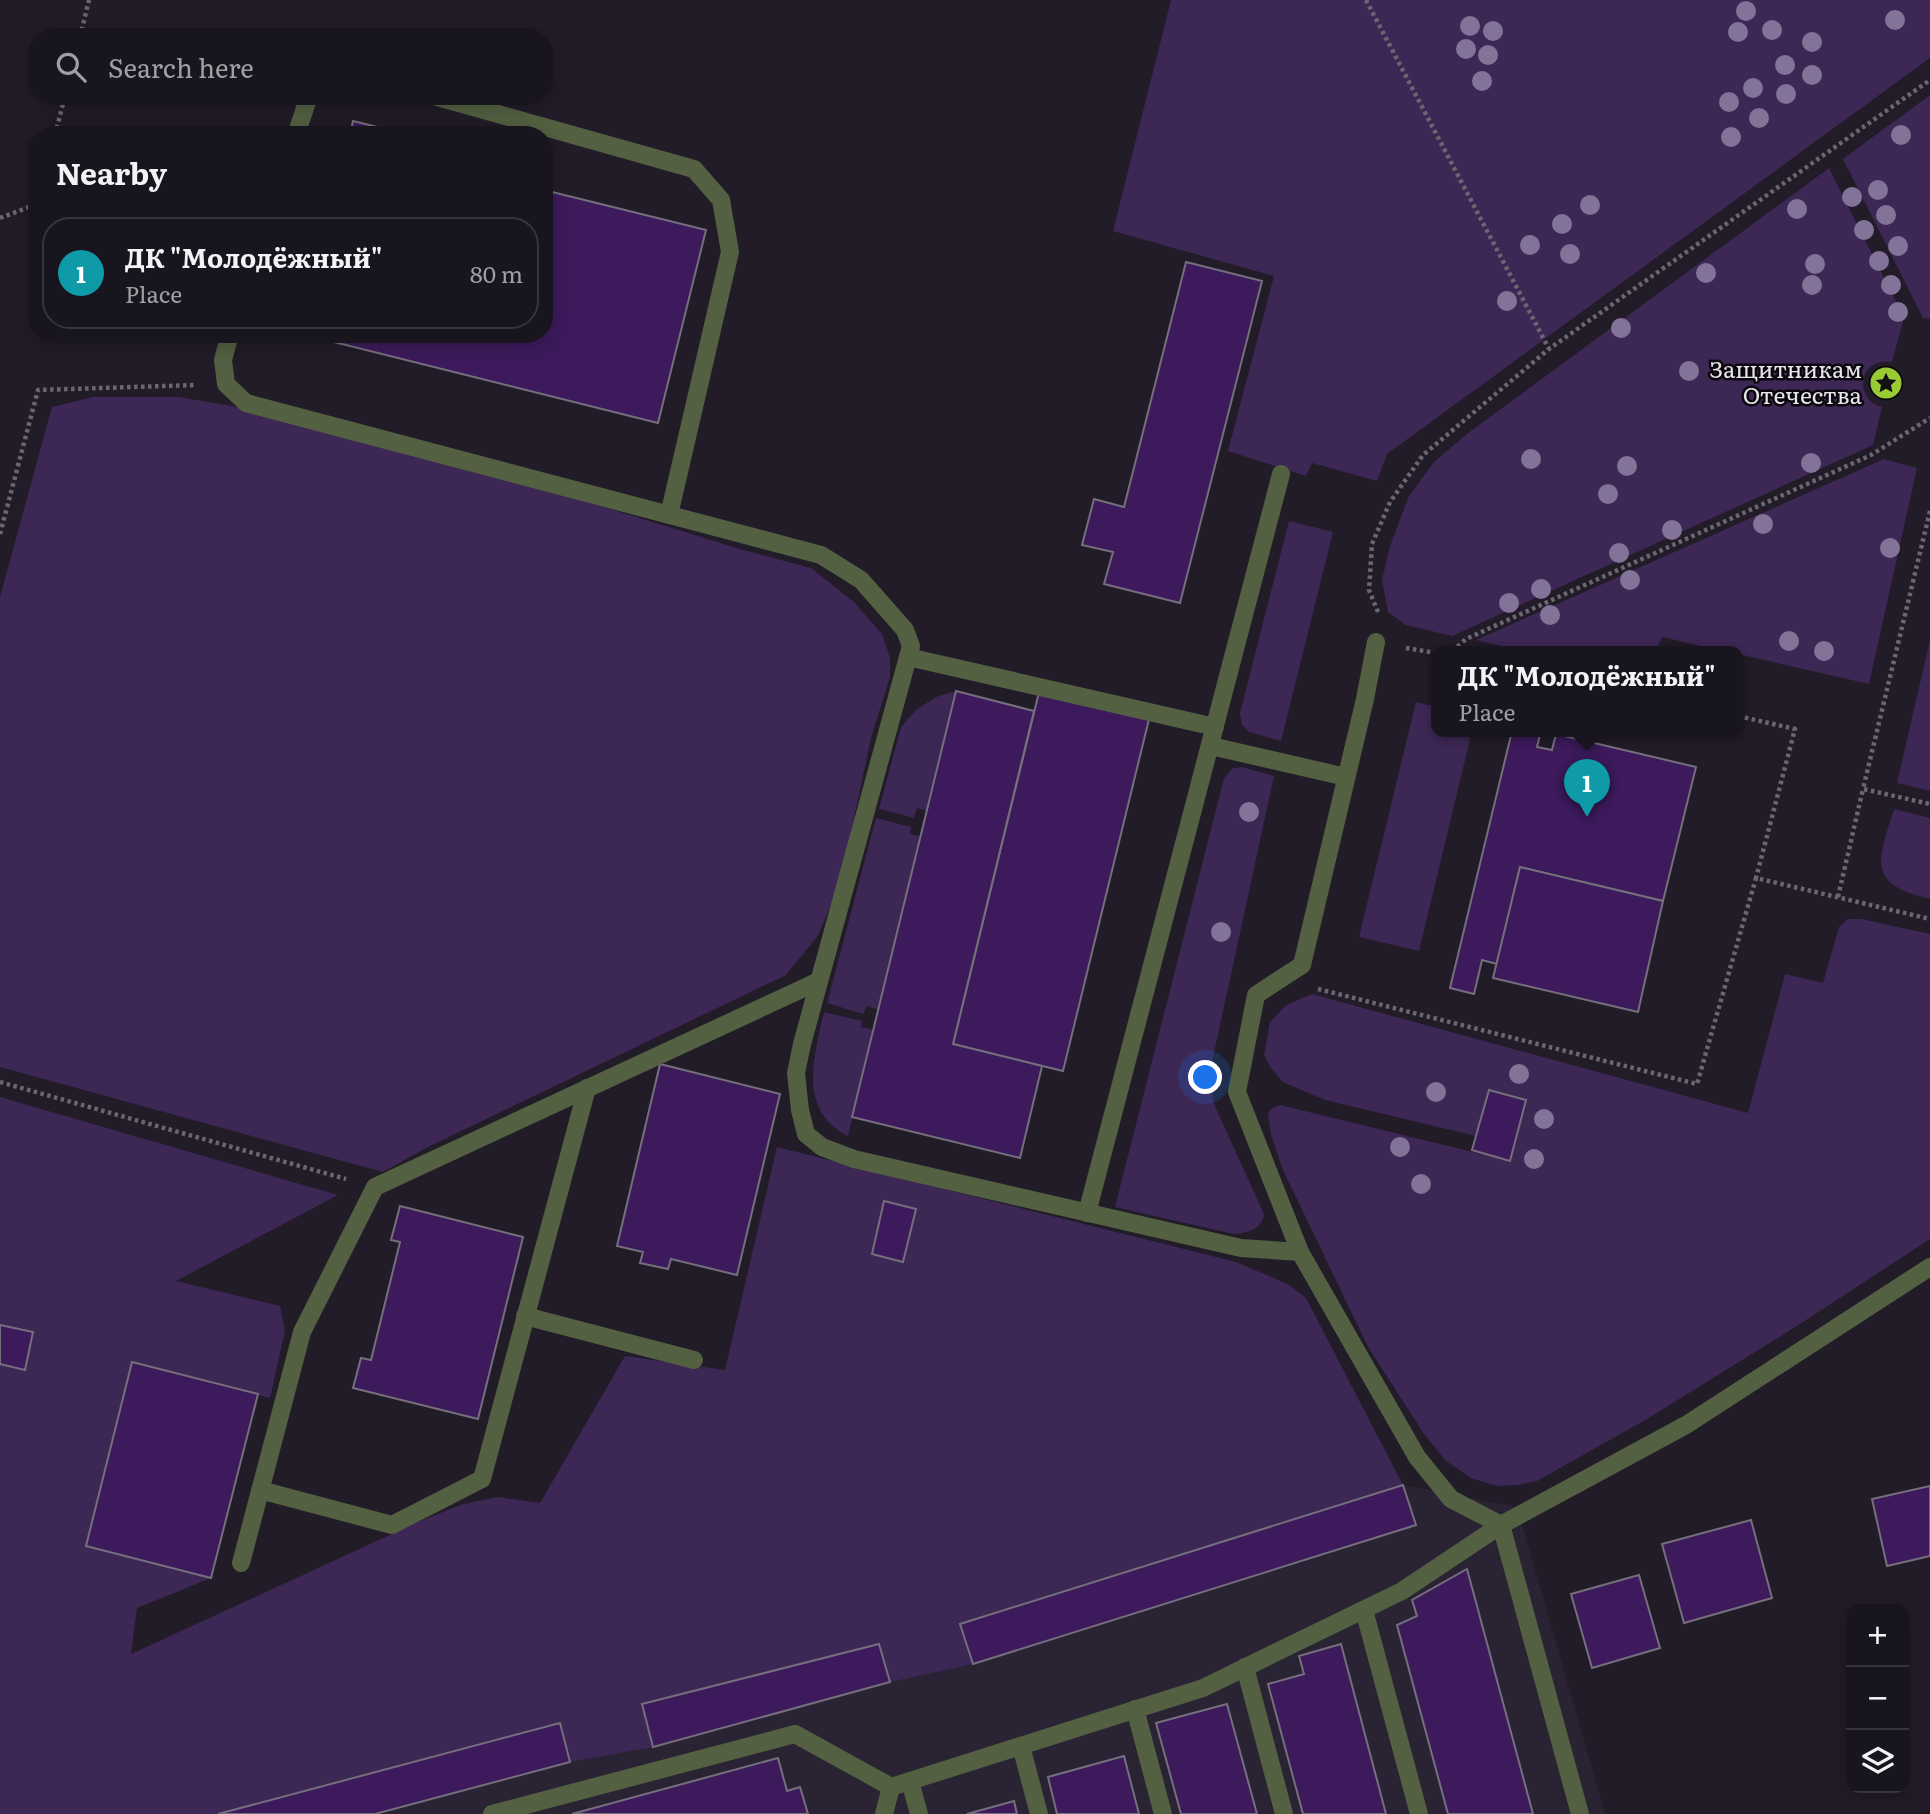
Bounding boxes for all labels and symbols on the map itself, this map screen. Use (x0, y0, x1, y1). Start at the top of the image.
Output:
place label: Защитникам Отечества (1710, 351, 1863, 411)
place icon: Защитникам Отечества (1867, 364, 1905, 402)
pin: 1 (1564, 759, 1610, 817)
your location (1188, 1060, 1222, 1094)

